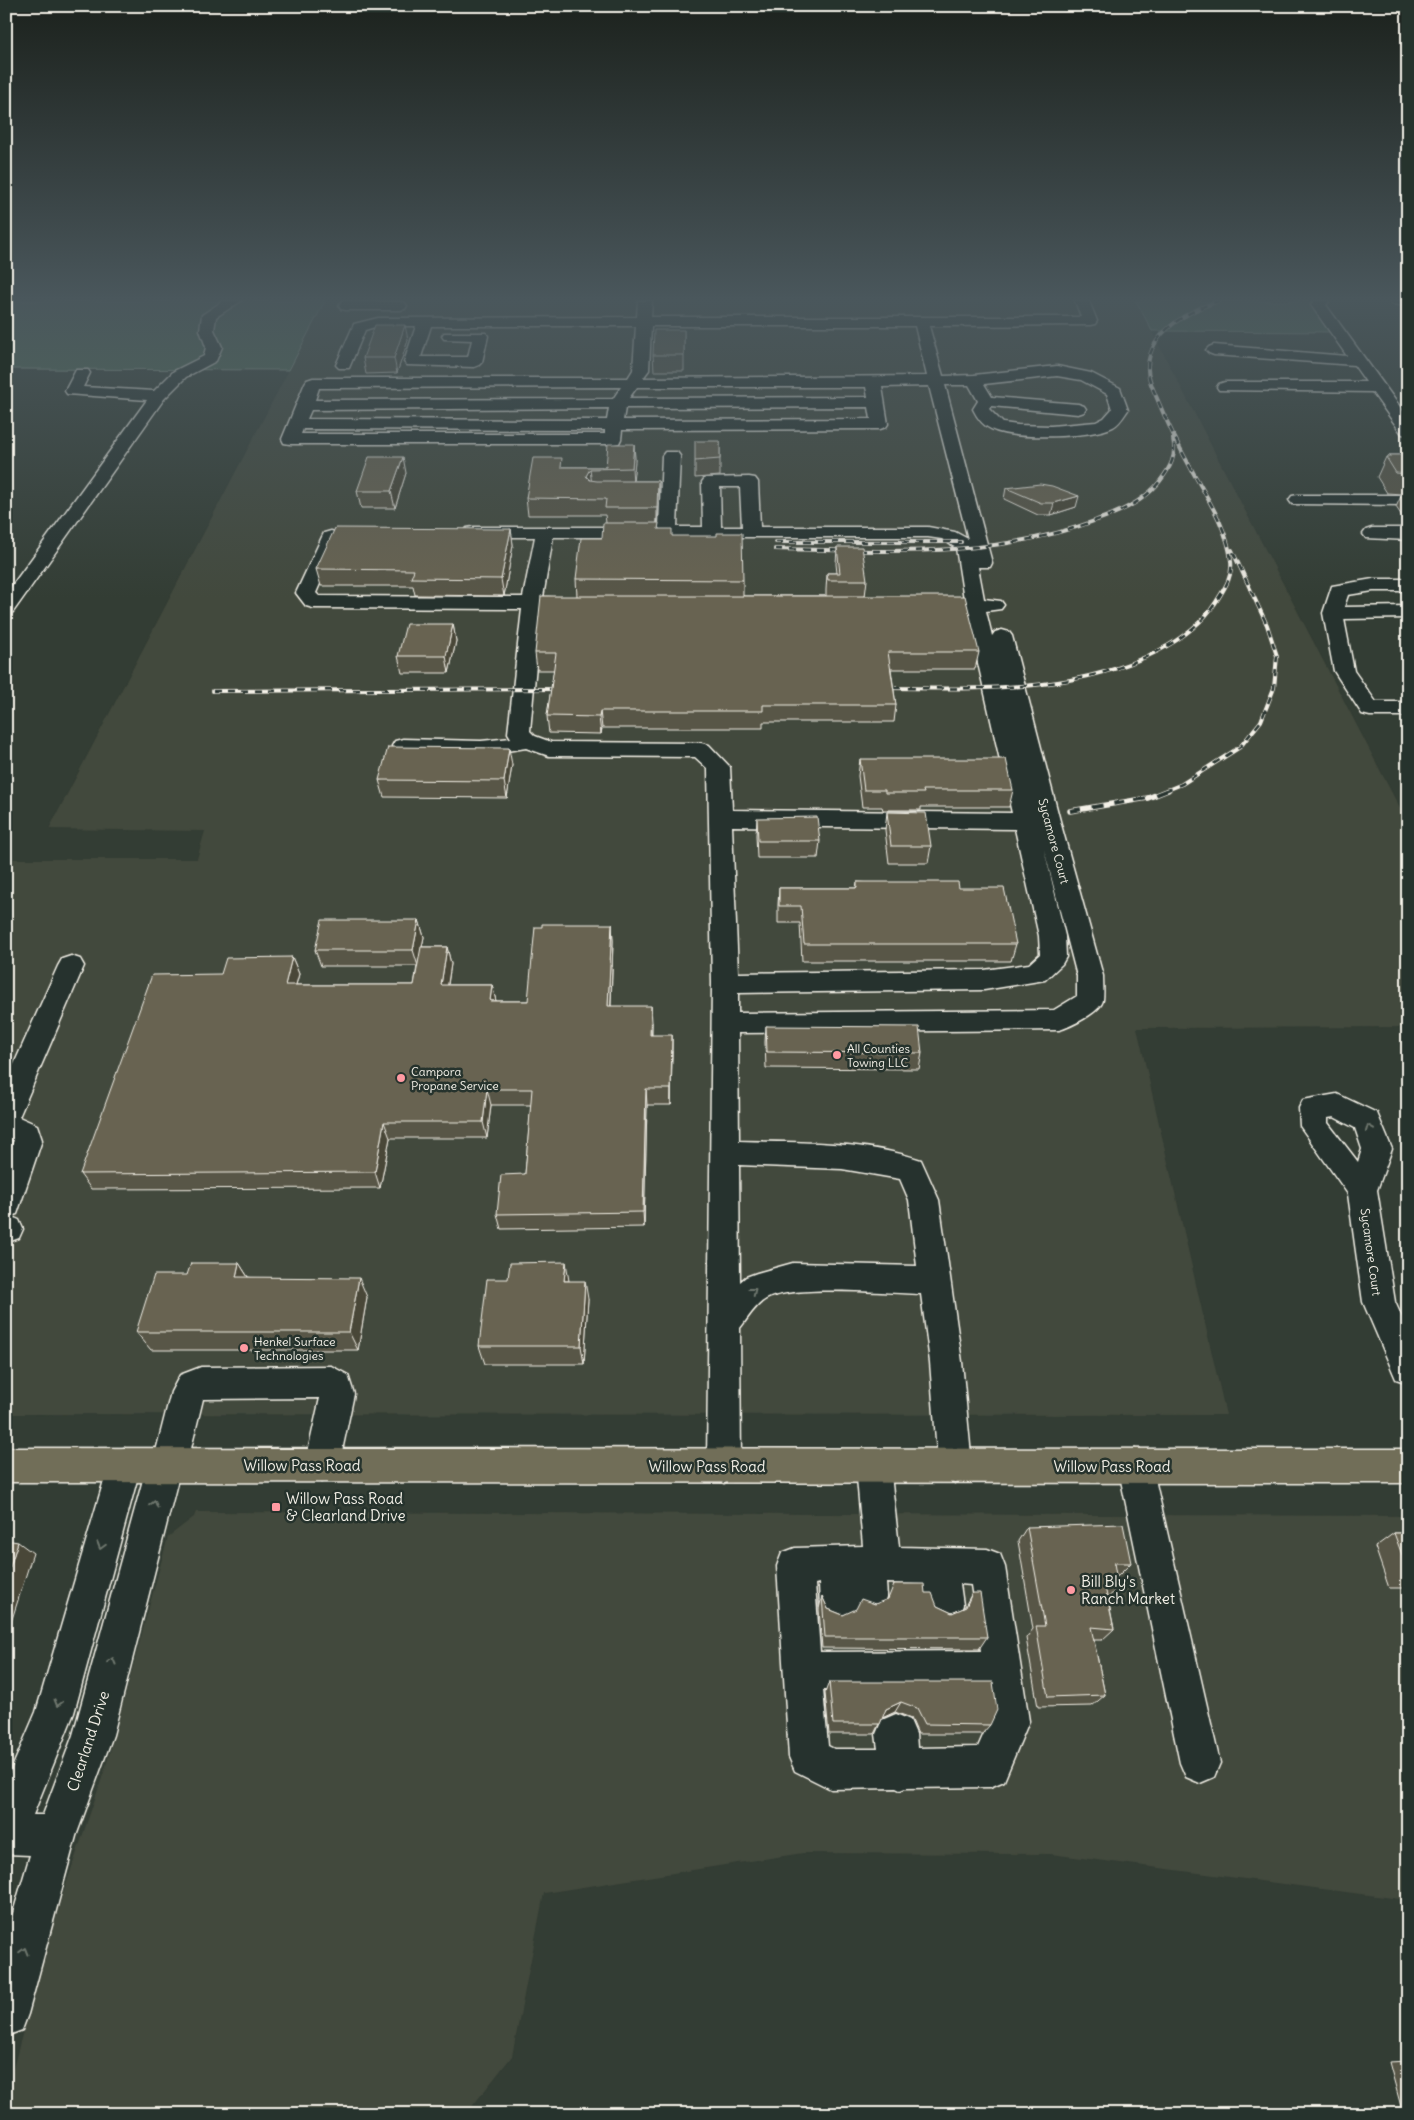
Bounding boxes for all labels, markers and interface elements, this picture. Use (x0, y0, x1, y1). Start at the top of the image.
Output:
street label: Sycamore Court (1035, 797, 1073, 885)
place label: All Counties Towing LLC (847, 1041, 910, 1070)
marker: All Counties Towing LLC (831, 1049, 843, 1061)
place label: Campora Propane Service (411, 1064, 499, 1093)
marker: Campora Propane Service (395, 1072, 407, 1084)
one-way arrow (1365, 1124, 1375, 1133)
street label: Sycamore Court (1357, 1207, 1385, 1297)
one-way arrow (747, 1289, 756, 1297)
place label: Henkel Surface Technologies (254, 1334, 335, 1363)
marker: Henkel Surface Technologies (238, 1342, 250, 1354)
street label: Willow Pass Road (243, 1456, 361, 1475)
street label: Willow Pass Road (648, 1457, 766, 1476)
street label: Willow Pass Road (1053, 1457, 1171, 1476)
place label: Willow Pass Road & Clearland Drive (286, 1489, 406, 1525)
one-way arrow (148, 1500, 159, 1509)
marker: Willow Pass Road & Clearland Drive (270, 1501, 282, 1513)
one-way arrow (97, 1542, 107, 1550)
place label: Bill Bly's Ranch Market (1081, 1572, 1175, 1608)
marker: Bill Bly's Ranch Market (1065, 1584, 1077, 1596)
one-way arrow (107, 1658, 117, 1666)
street label: Clearland Drive (63, 1688, 113, 1794)
one-way arrow (53, 1698, 64, 1707)
one-way arrow (19, 1947, 29, 1955)

